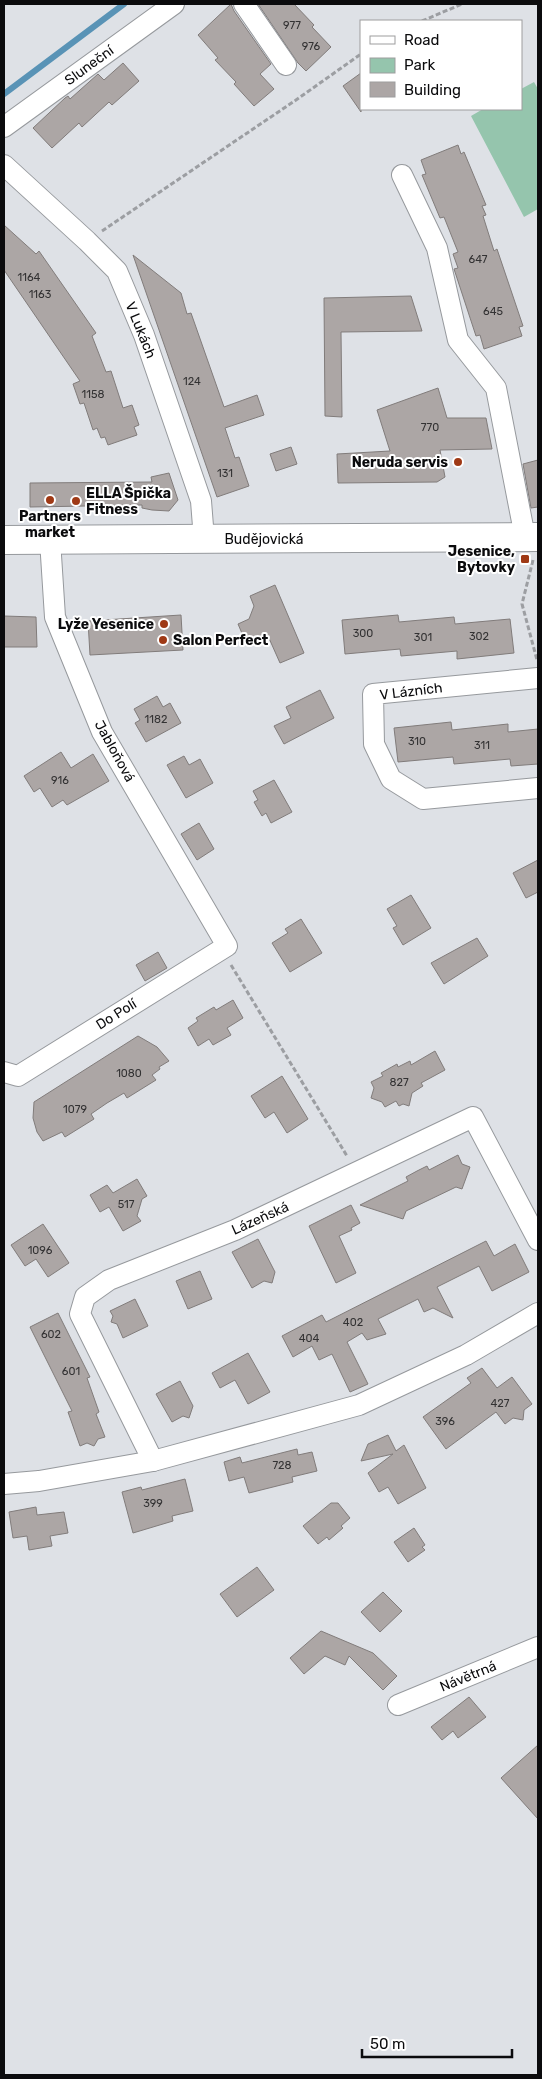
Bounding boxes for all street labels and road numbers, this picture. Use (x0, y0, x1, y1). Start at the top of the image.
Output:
street label: Sluneční (61, 42, 118, 89)
street label: V Lukách (122, 299, 160, 361)
street label: Budějovická (225, 531, 303, 548)
street label: V Lázních (379, 679, 443, 704)
street label: Jabloňová (91, 717, 138, 785)
street label: Do Polí (93, 995, 140, 1034)
street label: Lázeňská (229, 1198, 291, 1239)
street label: Návětrná (437, 1657, 499, 1696)

